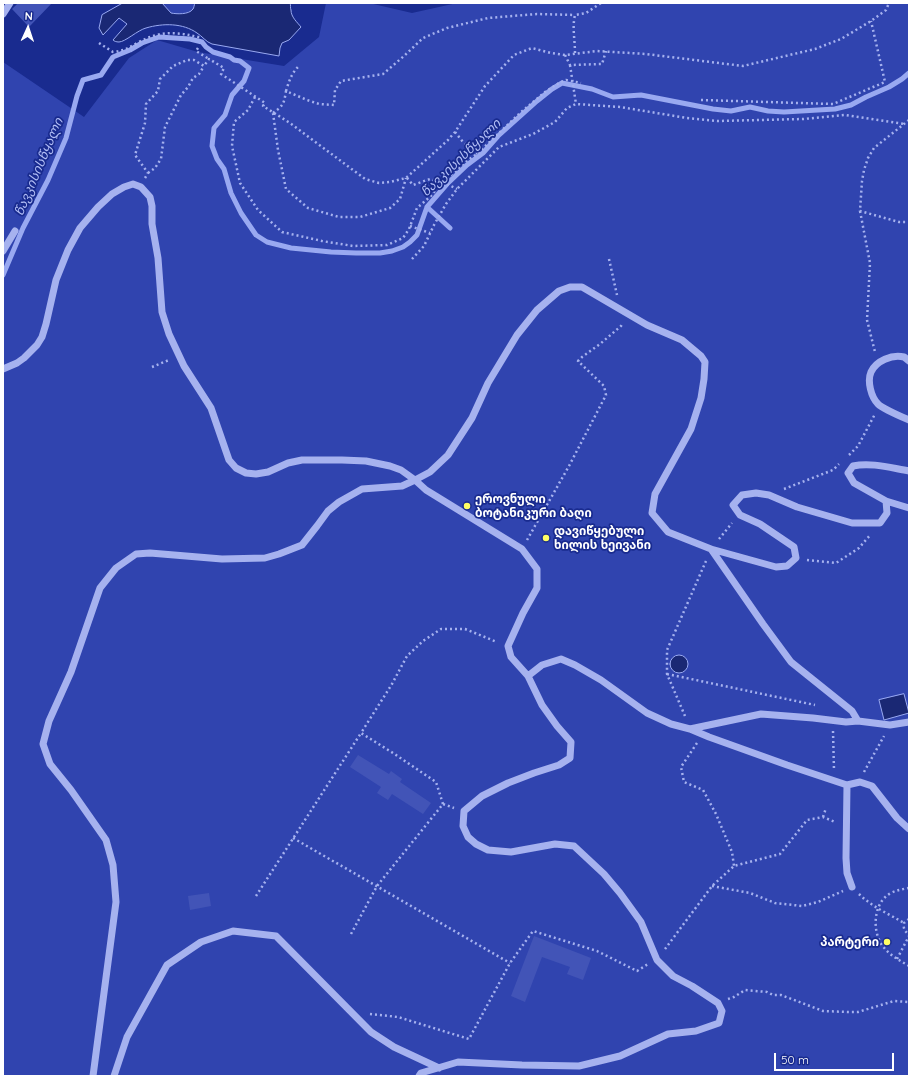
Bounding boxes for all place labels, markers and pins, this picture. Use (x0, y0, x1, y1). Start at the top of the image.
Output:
place label: ეროვნული ბოტანიკური ბაღი (475, 492, 592, 520)
marker: ეროვნული ბოტანიკური ბაღი (462, 501, 472, 511)
place label: დავიწყებული ხილის ხეივანი (554, 524, 651, 552)
marker: დავიწყებული ხილის ხეივანი (541, 533, 551, 543)
place label: პარტერი (820, 935, 879, 949)
marker: პარტერი (882, 937, 892, 947)

